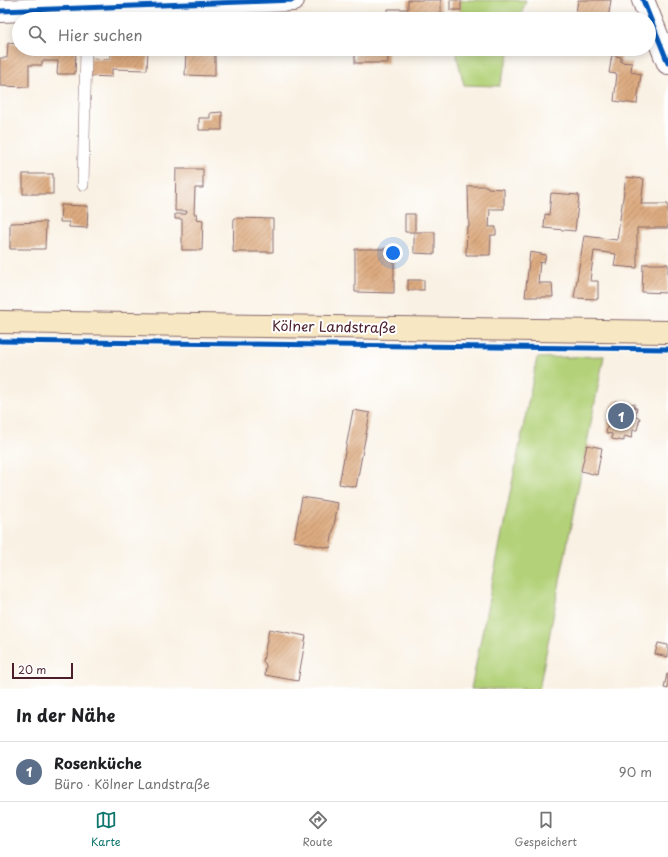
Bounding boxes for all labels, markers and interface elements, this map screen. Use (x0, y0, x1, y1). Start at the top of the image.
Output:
search box (12, 12, 656, 56)
icon: search (26, 23, 48, 45)
text: Hier suchen (58, 23, 143, 46)
your location (383, 243, 403, 263)
street label: Kölner Landstraße (272, 315, 396, 338)
pin: 1 (608, 401, 634, 431)
scale bar (12, 661, 73, 680)
text: 20 m (18, 661, 46, 678)
text: In der Nähe (16, 702, 115, 728)
text: Rosenküche (54, 751, 142, 774)
text: 1 (26, 762, 32, 781)
text: 90 m (619, 762, 652, 781)
text: Büro · Kölner Landstraße (54, 774, 210, 793)
tab: Karte (91, 809, 121, 850)
tab: Route (302, 809, 333, 850)
tab: Gespeichert (515, 809, 577, 850)

